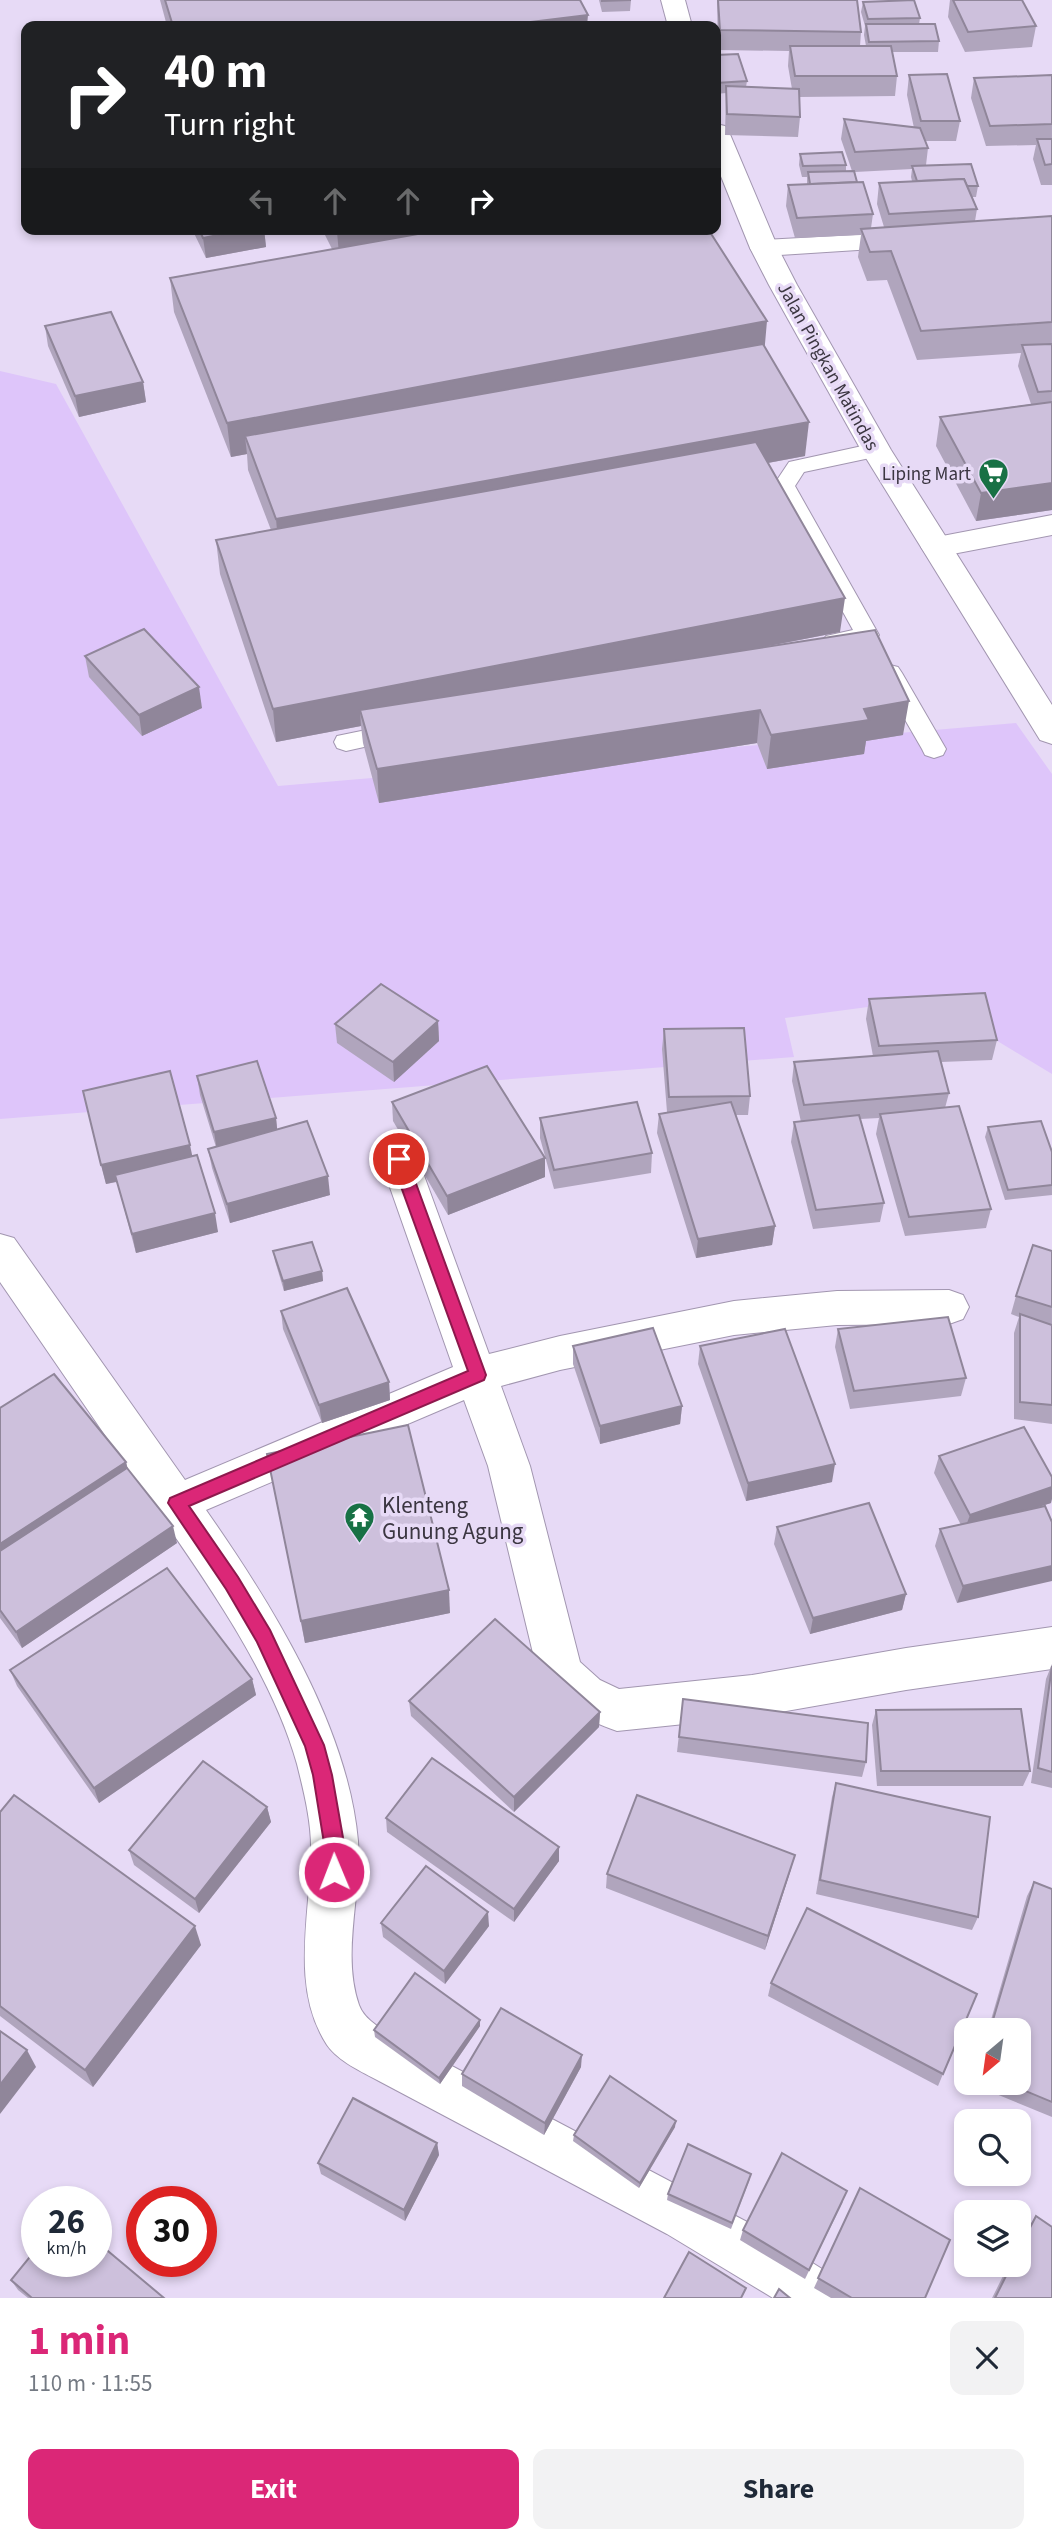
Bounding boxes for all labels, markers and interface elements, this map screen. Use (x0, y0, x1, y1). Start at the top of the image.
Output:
text: 40 m (164, 37, 268, 107)
icon: right (49, 49, 140, 140)
text: Turn right (164, 102, 295, 148)
icon: left (243, 182, 281, 220)
icon: ahead (316, 182, 354, 220)
icon: ahead (389, 182, 427, 220)
icon: right (462, 182, 500, 220)
street label: Jalan Pingkan Matindas (770, 278, 885, 456)
supermarket icon: Liping Mart (977, 456, 1011, 500)
place label: Liping Mart (882, 461, 972, 488)
pin (369, 1129, 429, 1189)
icon: arrive (380, 1140, 418, 1178)
place label: Klenteng Gunung Agung (382, 1489, 524, 1548)
temple icon: Klenteng Gunung Agung (342, 1501, 376, 1545)
position arrow (297, 1835, 371, 1909)
north arrow (954, 2018, 1031, 2095)
map controls (954, 2018, 1031, 2277)
button: search (954, 2109, 1031, 2186)
speed limit sign: 30 (126, 2186, 217, 2277)
text: 26 (48, 2197, 85, 2247)
button: layers (954, 2200, 1031, 2277)
text: km/h (47, 2236, 86, 2261)
text: 1 min (28, 2311, 130, 2371)
button: close (950, 2321, 1024, 2395)
text: 110 m · 11:55 (28, 2367, 152, 2400)
button: Exit (28, 2449, 519, 2529)
button: Share (533, 2449, 1024, 2529)

